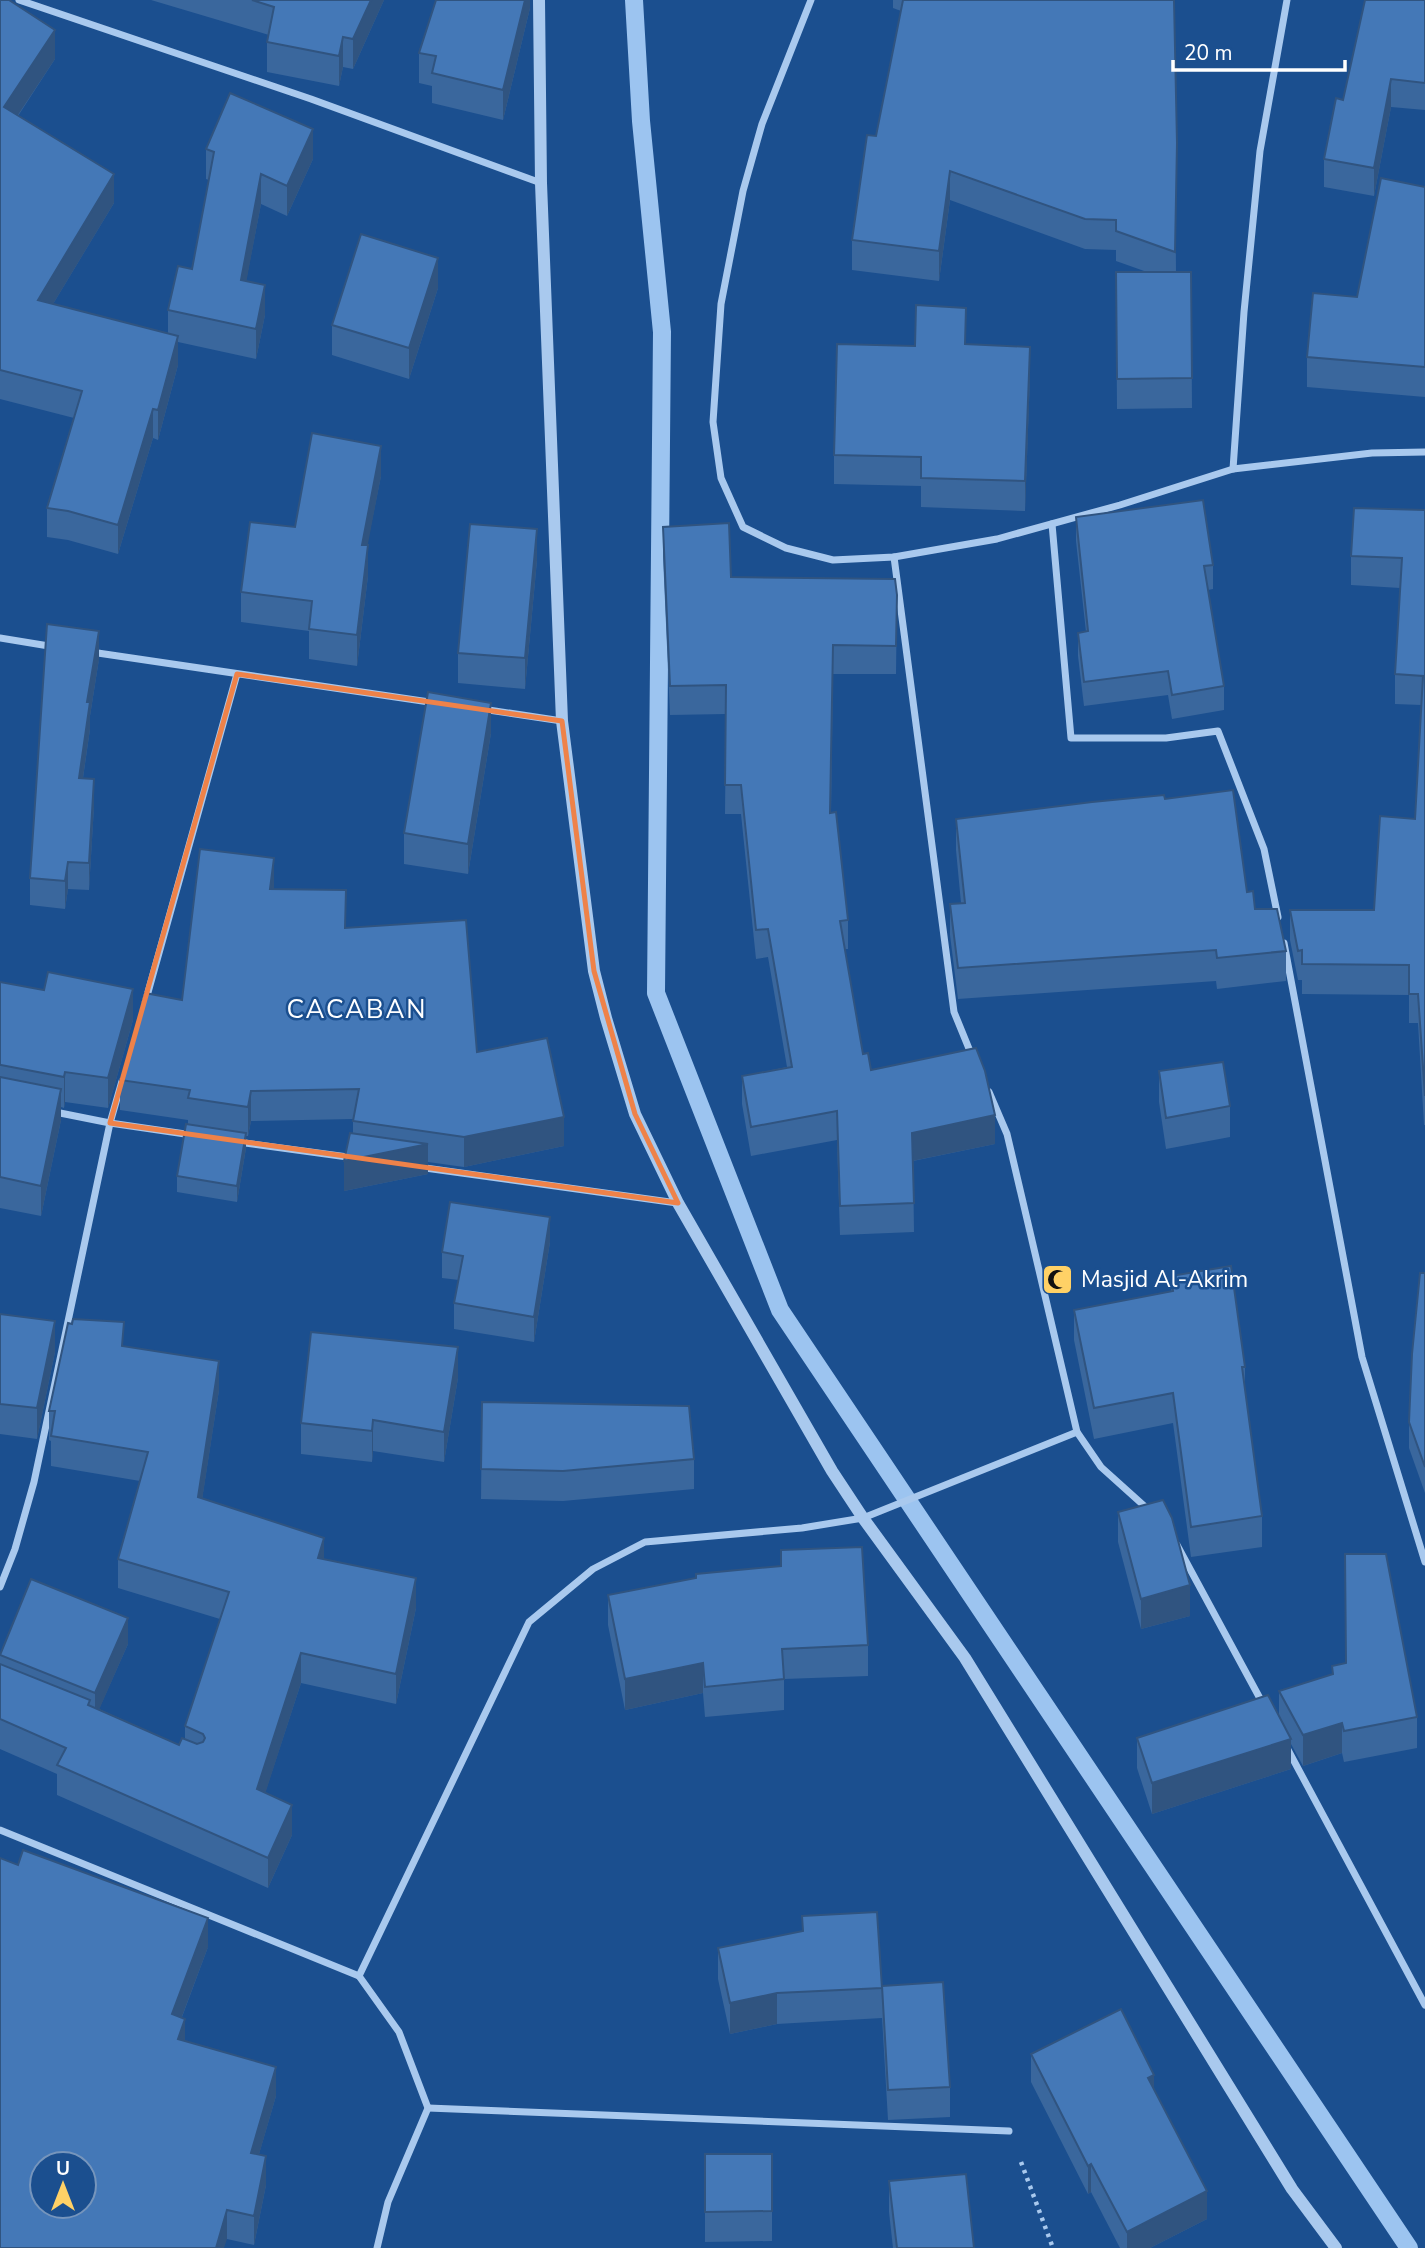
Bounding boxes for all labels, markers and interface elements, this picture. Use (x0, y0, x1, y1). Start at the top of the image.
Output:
scale bar (1173, 28, 1344, 72)
text: 20 m (1184, 39, 1233, 67)
district label: CACABAN (286, 992, 428, 1027)
mosque icon: Masjid Al-Akrim (1041, 1262, 1075, 1296)
place label: Masjid Al-Akrim (1081, 1264, 1248, 1295)
north arrow (28, 2150, 98, 2220)
text: U (56, 2156, 70, 2182)

